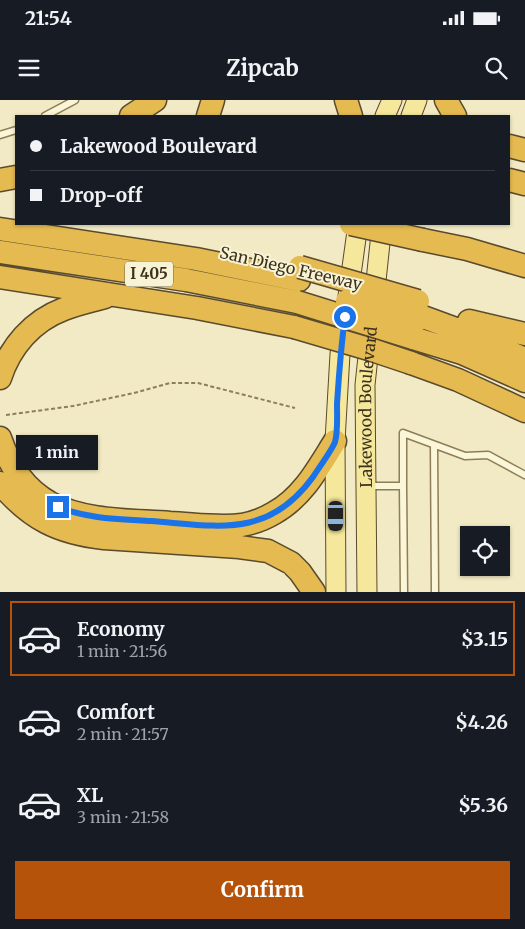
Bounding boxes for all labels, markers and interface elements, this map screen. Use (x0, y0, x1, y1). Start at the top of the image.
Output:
text: 21:54 (25, 6, 72, 30)
icon: menu (15, 54, 43, 82)
text: Zipcab (226, 54, 299, 82)
icon: search (482, 54, 510, 82)
text: Lakewood Boulevard (60, 134, 257, 158)
text: Drop-off (60, 183, 142, 207)
street label: San Diego Freeway (218, 242, 365, 294)
road number: I 405 (125, 262, 173, 286)
route start (334, 306, 356, 328)
street label: Lakewood Boulevard (355, 325, 381, 488)
callout: 1 min (17, 434, 99, 470)
text: 1 min (35, 442, 79, 462)
route end (47, 496, 69, 518)
car (328, 501, 343, 531)
map controls (460, 526, 510, 576)
button: locate (460, 526, 510, 576)
icon: car (17, 616, 62, 661)
text: Economy (77, 617, 165, 641)
text: $3.15 (461, 627, 508, 651)
text: 1 min · 21:56 (77, 641, 167, 661)
icon: car (17, 699, 62, 744)
text: Comfort (77, 700, 155, 724)
text: $4.26 (455, 710, 508, 734)
text: 2 min · 21:57 (77, 724, 169, 744)
icon: car (17, 782, 62, 827)
text: XL (77, 783, 103, 807)
text: $5.36 (458, 793, 508, 817)
text: 3 min · 21:58 (77, 807, 169, 827)
button: Confirm (15, 861, 510, 919)

